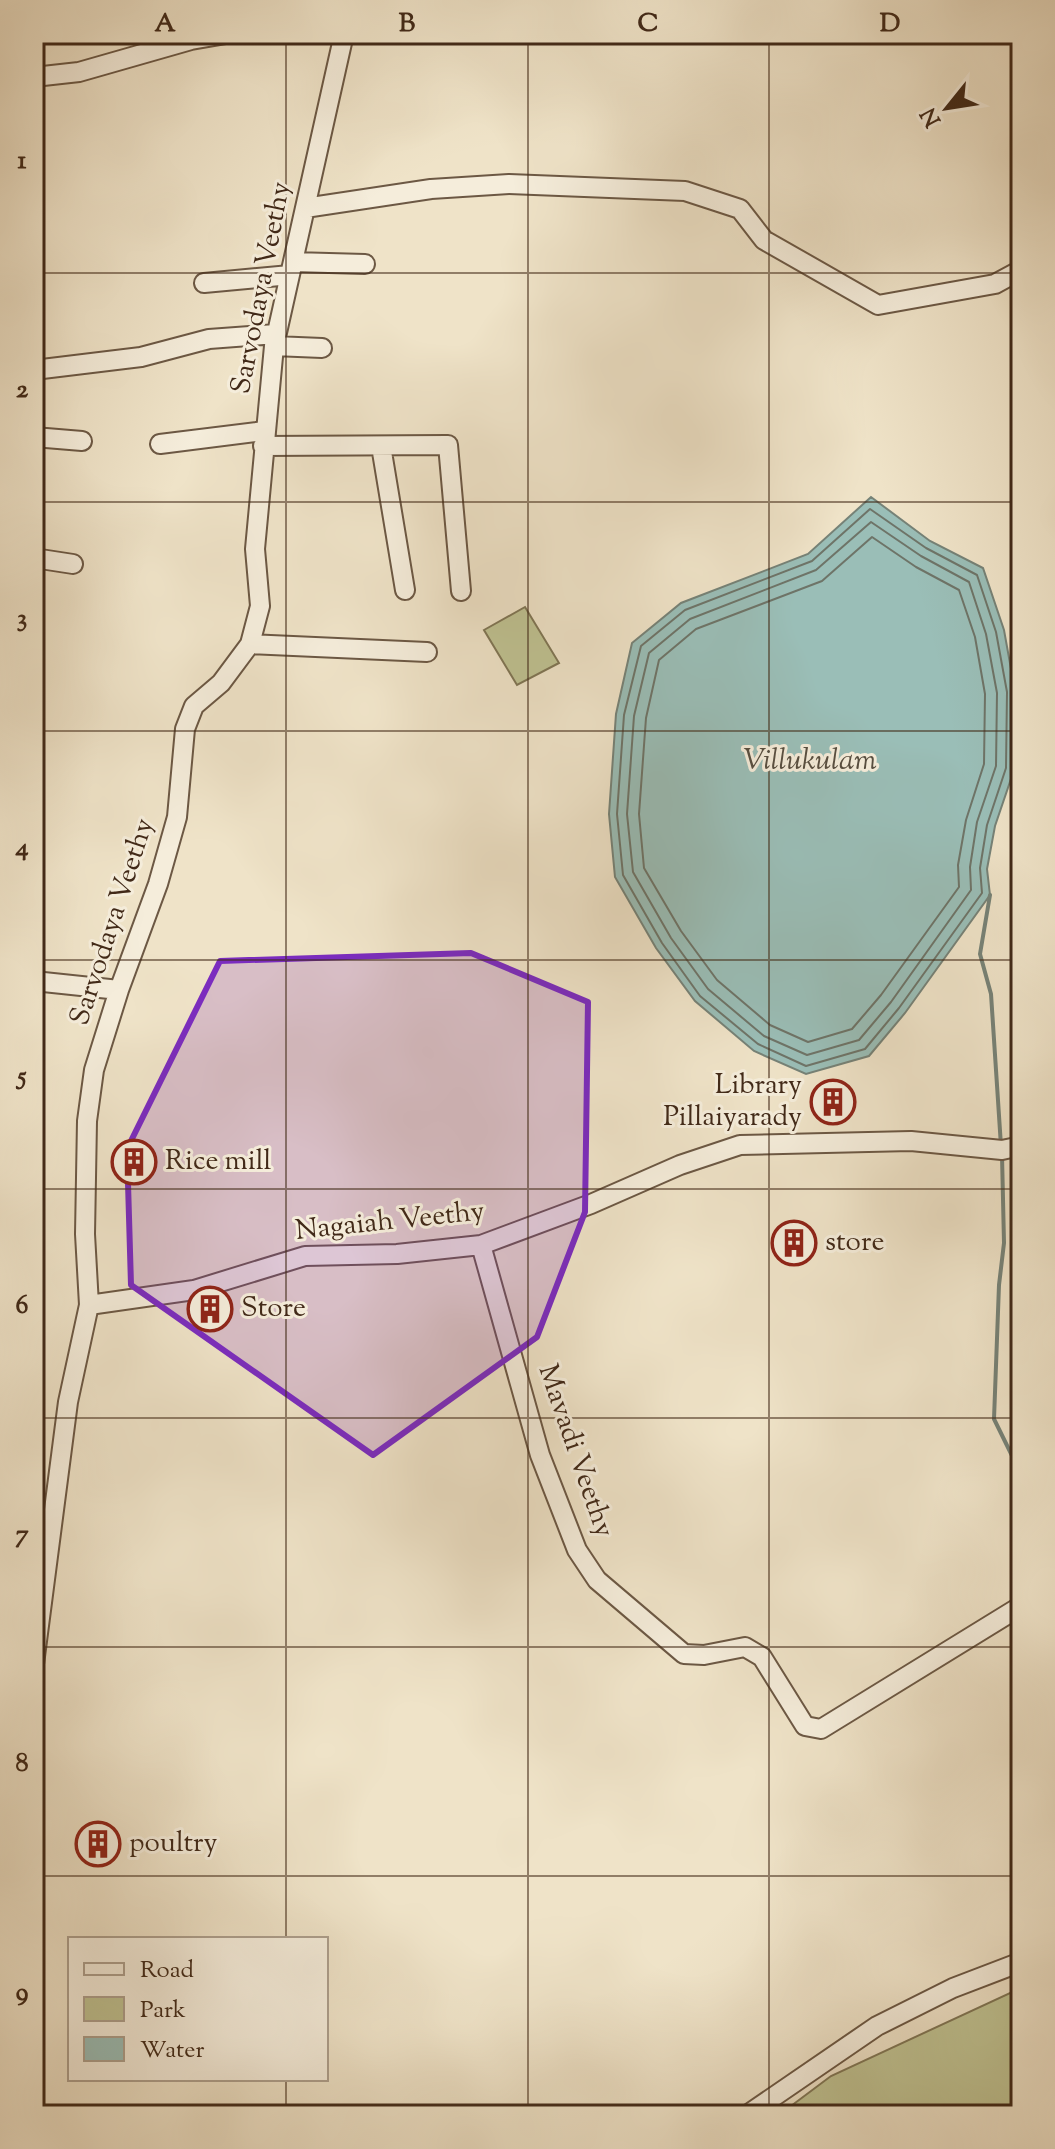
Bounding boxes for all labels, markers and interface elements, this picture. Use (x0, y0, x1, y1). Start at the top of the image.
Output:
text: A (154, 6, 176, 43)
text: B (399, 6, 416, 43)
text: C (638, 6, 658, 43)
text: D (880, 6, 900, 43)
north arrow (907, 68, 987, 148)
text: N (914, 101, 951, 132)
text: 1 (18, 143, 27, 180)
street label: Sarvodaya Veethy (222, 178, 302, 398)
text: 2 (16, 372, 29, 409)
text: 3 (17, 601, 27, 638)
water label: Villukulam (743, 740, 877, 783)
street label: Sarvodaya Veethy (61, 813, 165, 1031)
text: 4 (14, 830, 29, 867)
text: 5 (16, 1059, 27, 1096)
place label: Library Pillaiyarady (663, 1066, 802, 1138)
building icon: Library Pillaiyarady (809, 1078, 857, 1126)
building icon: Rice mill (110, 1138, 158, 1186)
place label: Rice mill (165, 1142, 272, 1182)
street label: Nagaiah Veethy (293, 1192, 487, 1252)
building icon: store (770, 1219, 818, 1267)
place label: store (825, 1223, 884, 1263)
building icon: Store (186, 1285, 234, 1333)
text: 6 (16, 1288, 29, 1325)
place label: Store (241, 1289, 306, 1329)
street label: Mavadi Veethy (527, 1359, 623, 1543)
text: 7 (15, 1517, 29, 1554)
text: 8 (15, 1746, 29, 1783)
building icon: poultry (74, 1820, 122, 1868)
place label: poultry (129, 1824, 218, 1864)
legend (68, 1937, 328, 2081)
text: Road (140, 1954, 194, 1988)
text: 9 (16, 1975, 29, 2012)
text: Park (140, 1994, 186, 2028)
text: Water (140, 2034, 204, 2068)

